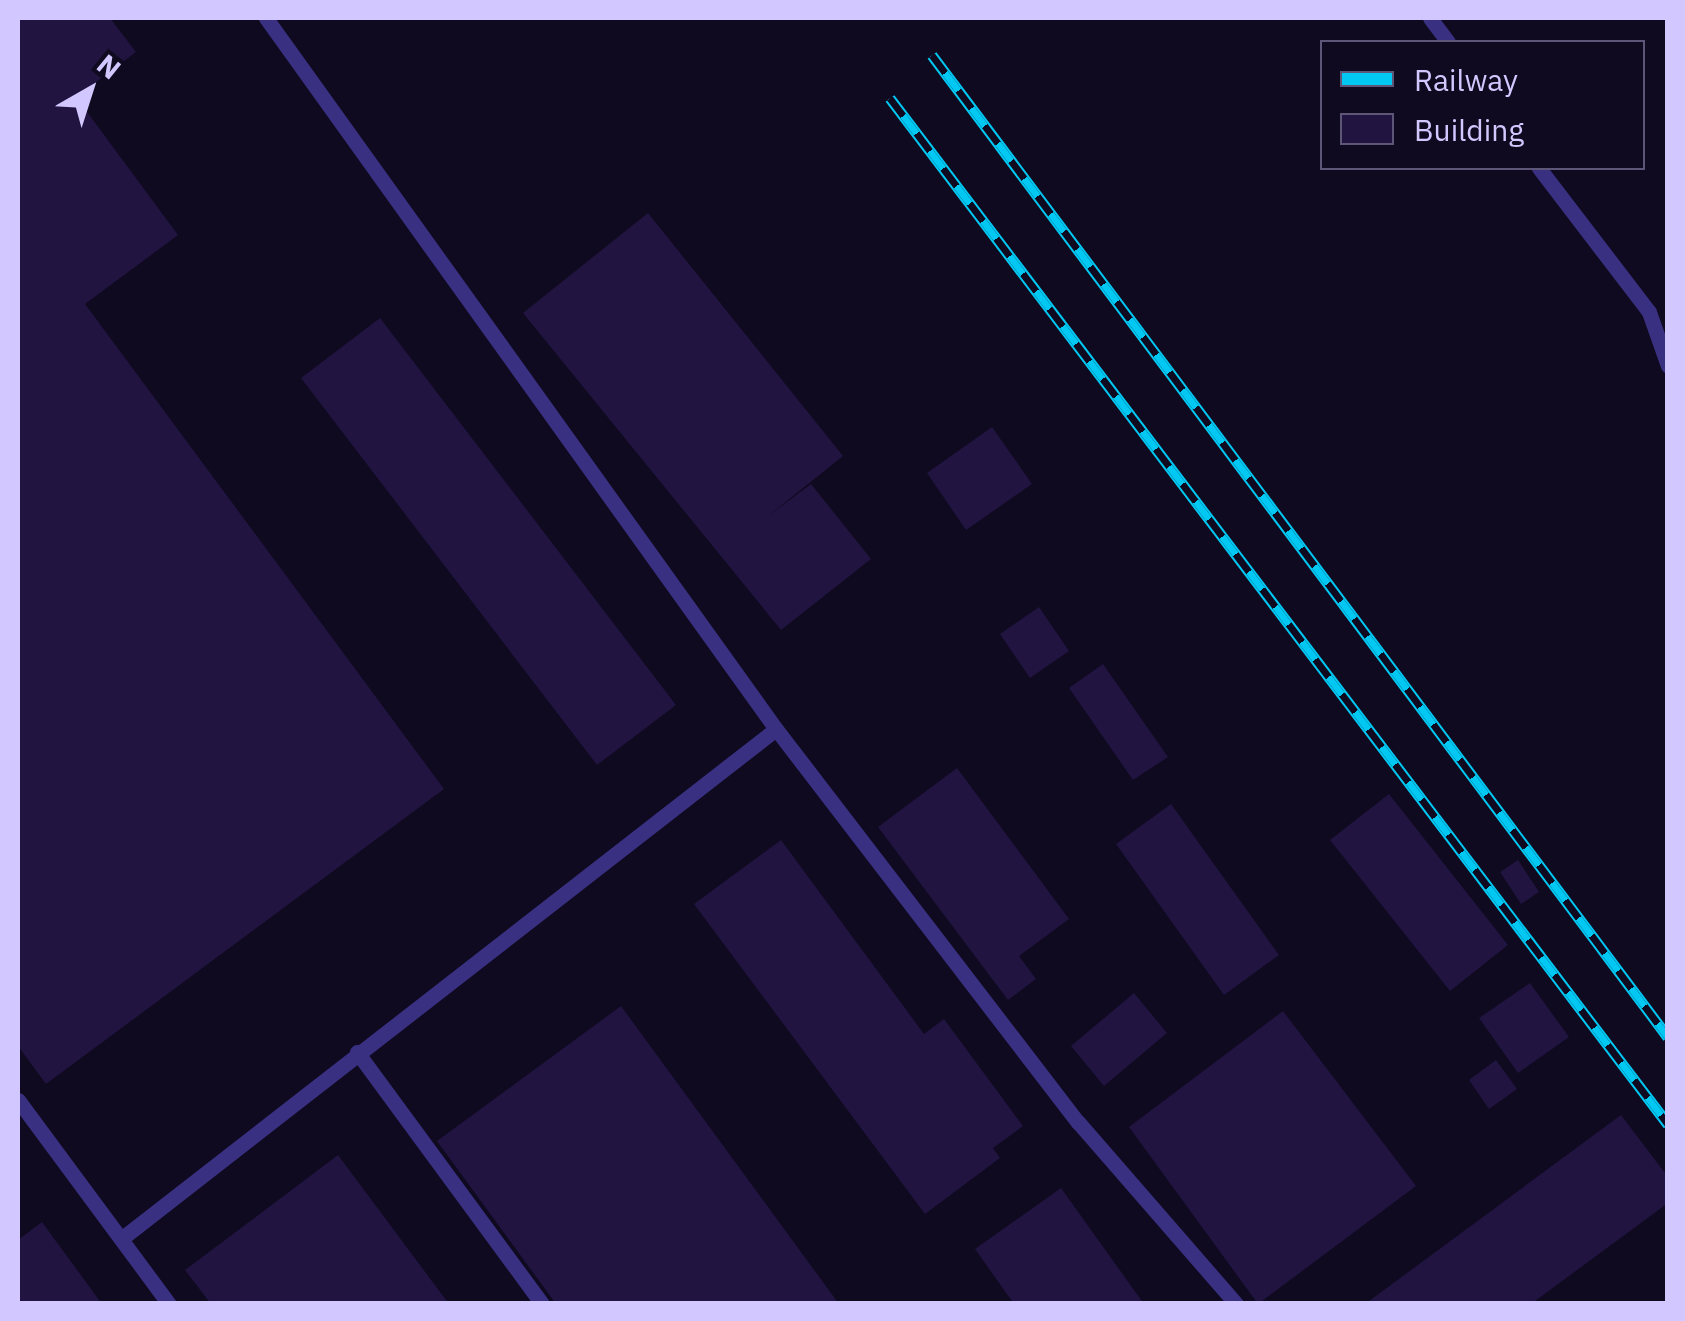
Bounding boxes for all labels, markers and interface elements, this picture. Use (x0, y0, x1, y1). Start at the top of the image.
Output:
north arrow (40, 40, 140, 140)
legend (1320, 40, 1645, 170)
text: N (90, 46, 129, 87)
text: Railway (1414, 60, 1518, 99)
text: Building (1414, 110, 1524, 149)

